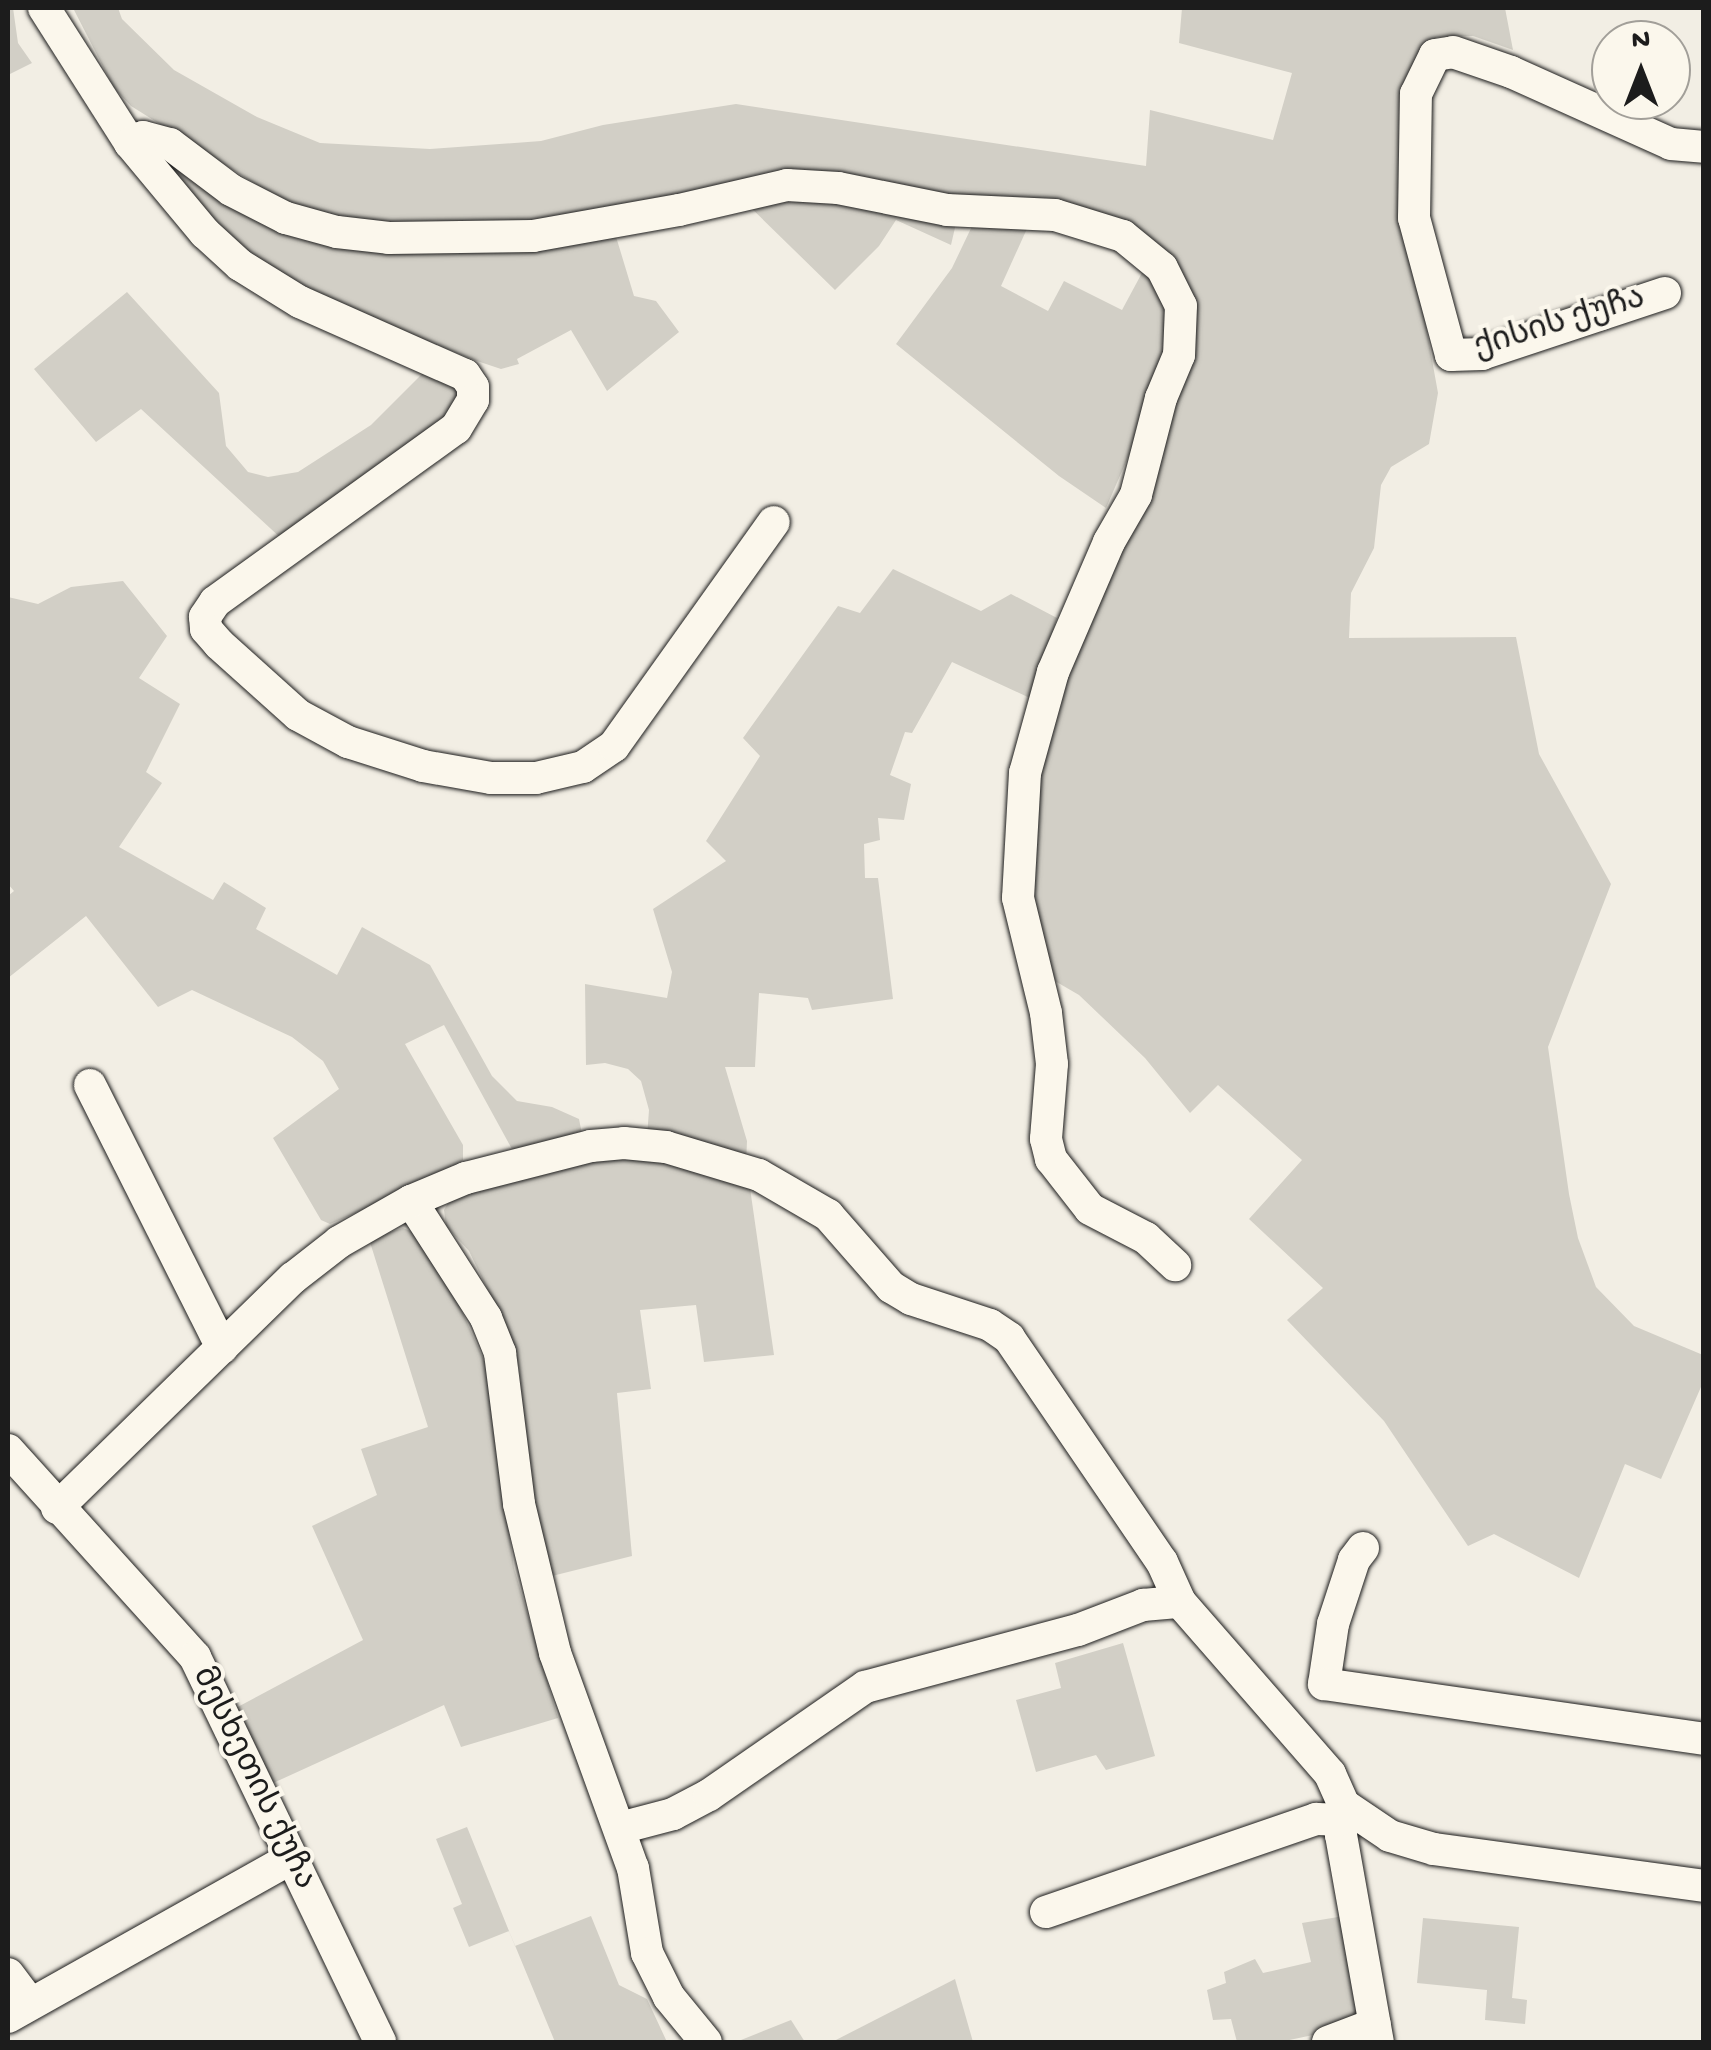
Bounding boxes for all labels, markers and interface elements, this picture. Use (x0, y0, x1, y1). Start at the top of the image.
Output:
north arrow (1591, 20, 1691, 120)
text: N (1632, 25, 1650, 58)
street label: ქისის ქუჩა (1470, 281, 1650, 369)
street label: მესხეთის ქუჩა (182, 1662, 322, 1896)

